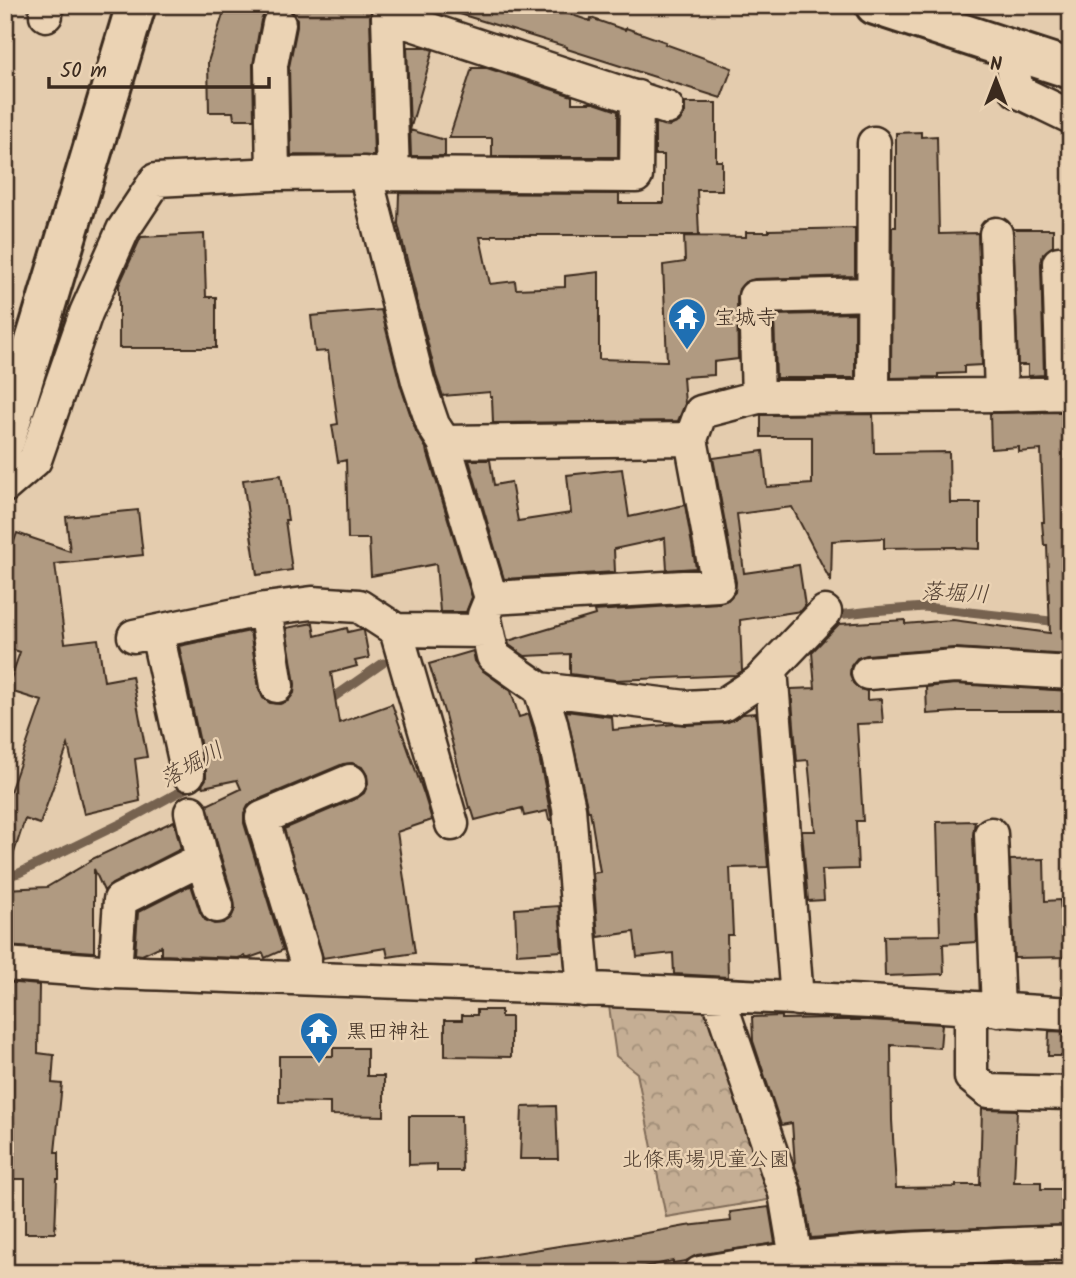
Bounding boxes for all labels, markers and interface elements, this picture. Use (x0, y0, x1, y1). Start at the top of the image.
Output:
scale bar (49, 46, 270, 90)
north arrow (960, 46, 1030, 116)
text: N (990, 50, 1002, 80)
text: 50 m (60, 55, 107, 88)
temple icon: 宝城寺 (666, 296, 708, 351)
place label: 宝城寺 (714, 302, 777, 335)
water label: 落堀川 (920, 574, 990, 614)
water label: 落堀川 (153, 733, 231, 798)
temple icon: 黒田神社 (298, 1010, 340, 1065)
place label: 黒田神社 (346, 1016, 430, 1049)
park label: 北條馬場児童公園 (622, 1144, 790, 1177)

